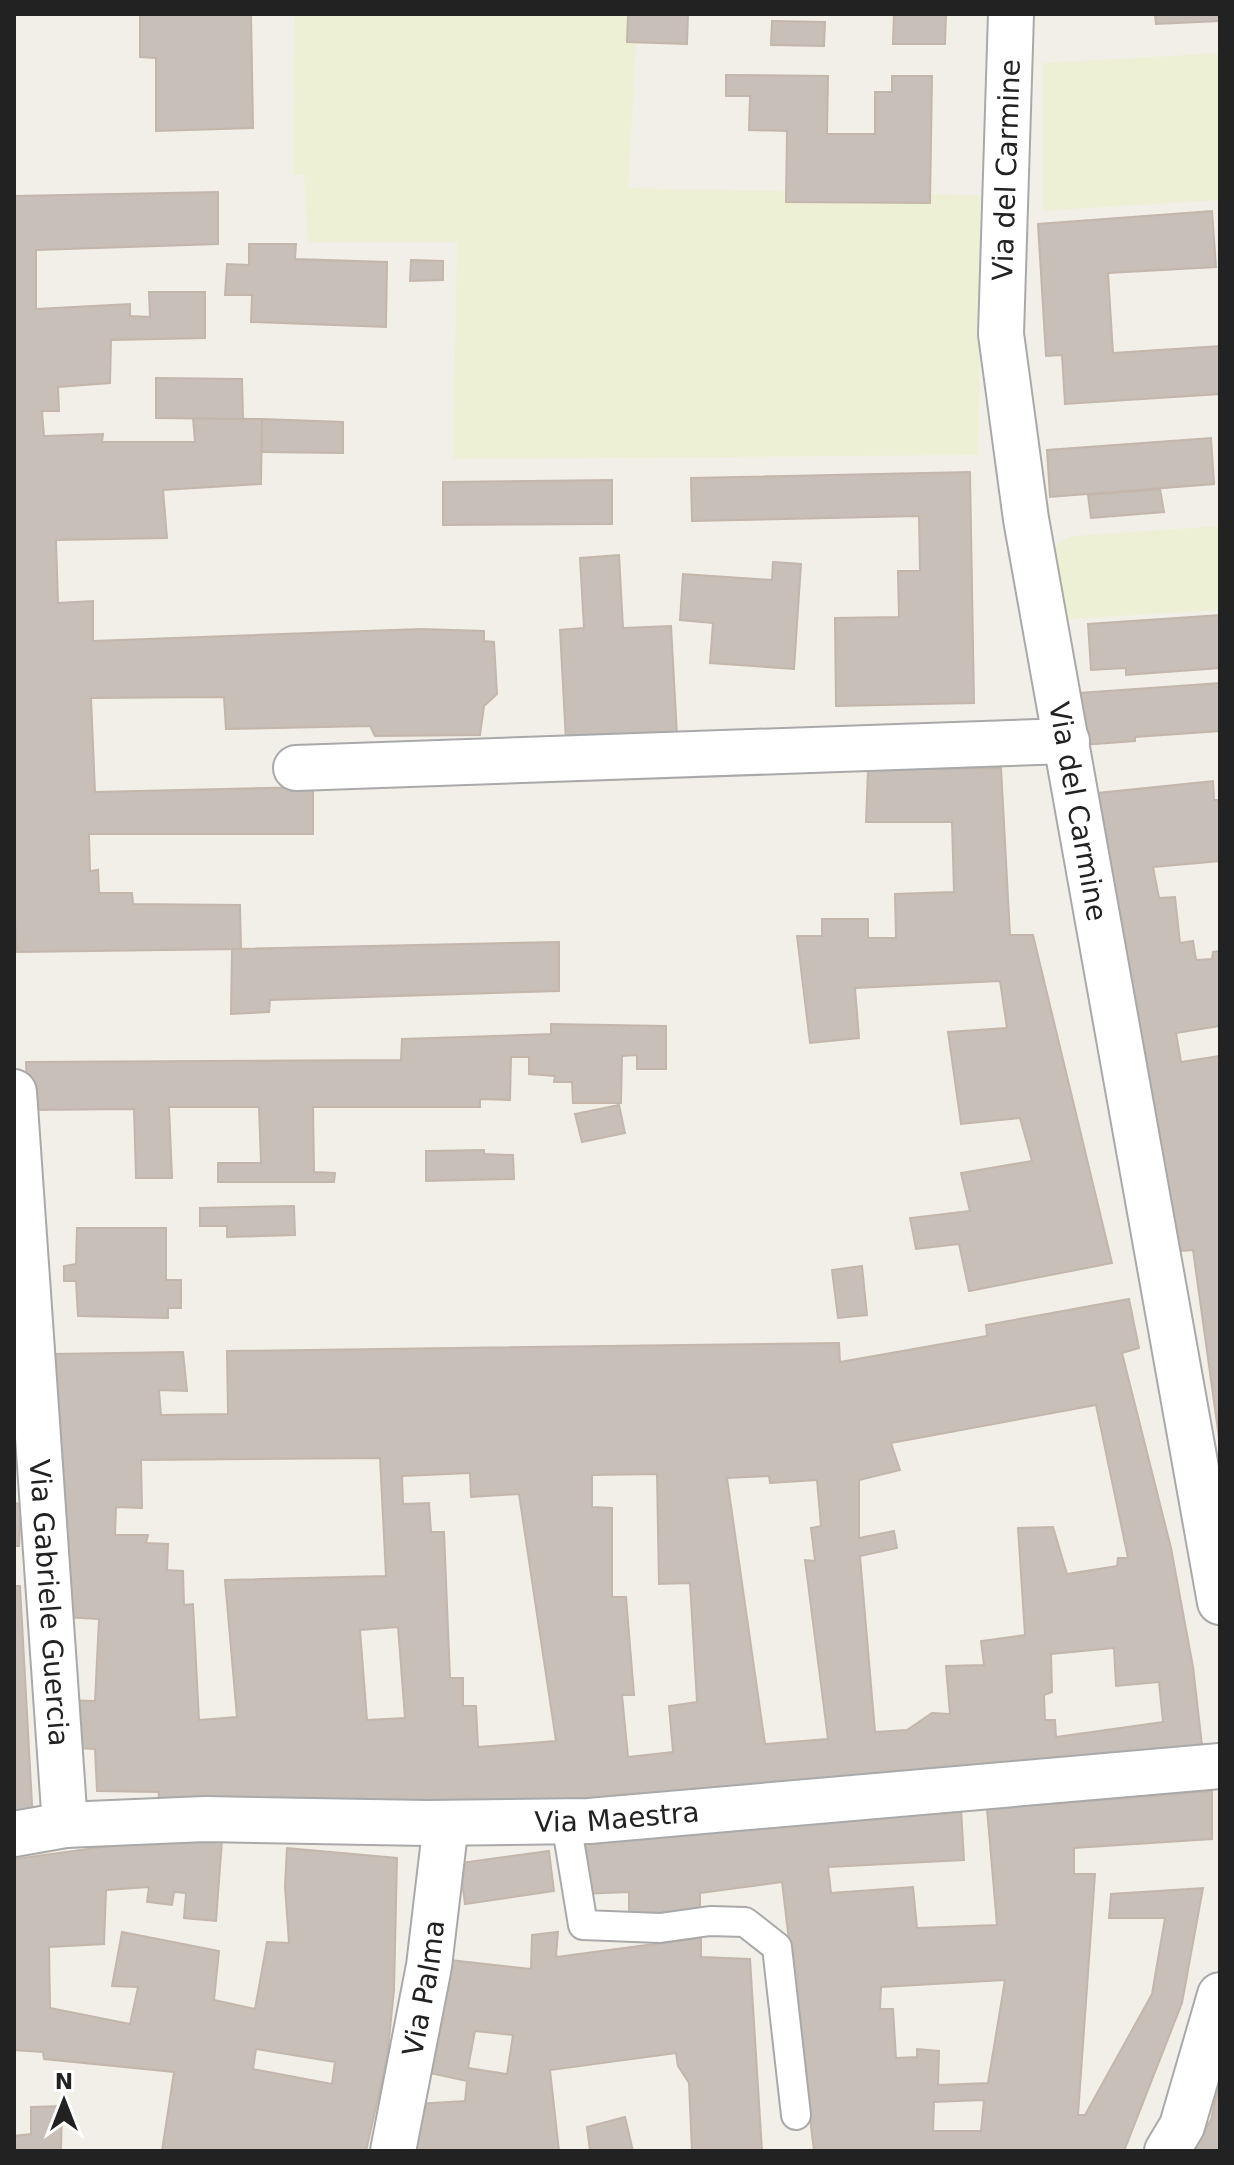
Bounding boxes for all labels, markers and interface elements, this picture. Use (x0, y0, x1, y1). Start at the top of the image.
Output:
street label: Via del Carmine (986, 59, 1027, 281)
street label: Via del Carmine (1042, 699, 1114, 924)
street label: Via Gabriele Guercia (23, 1458, 75, 1747)
street label: Via Maestra (534, 1795, 701, 1839)
street label: Via Palma (396, 1918, 451, 2059)
north arrow (24, 2061, 104, 2141)
text: N (55, 2069, 73, 2094)

